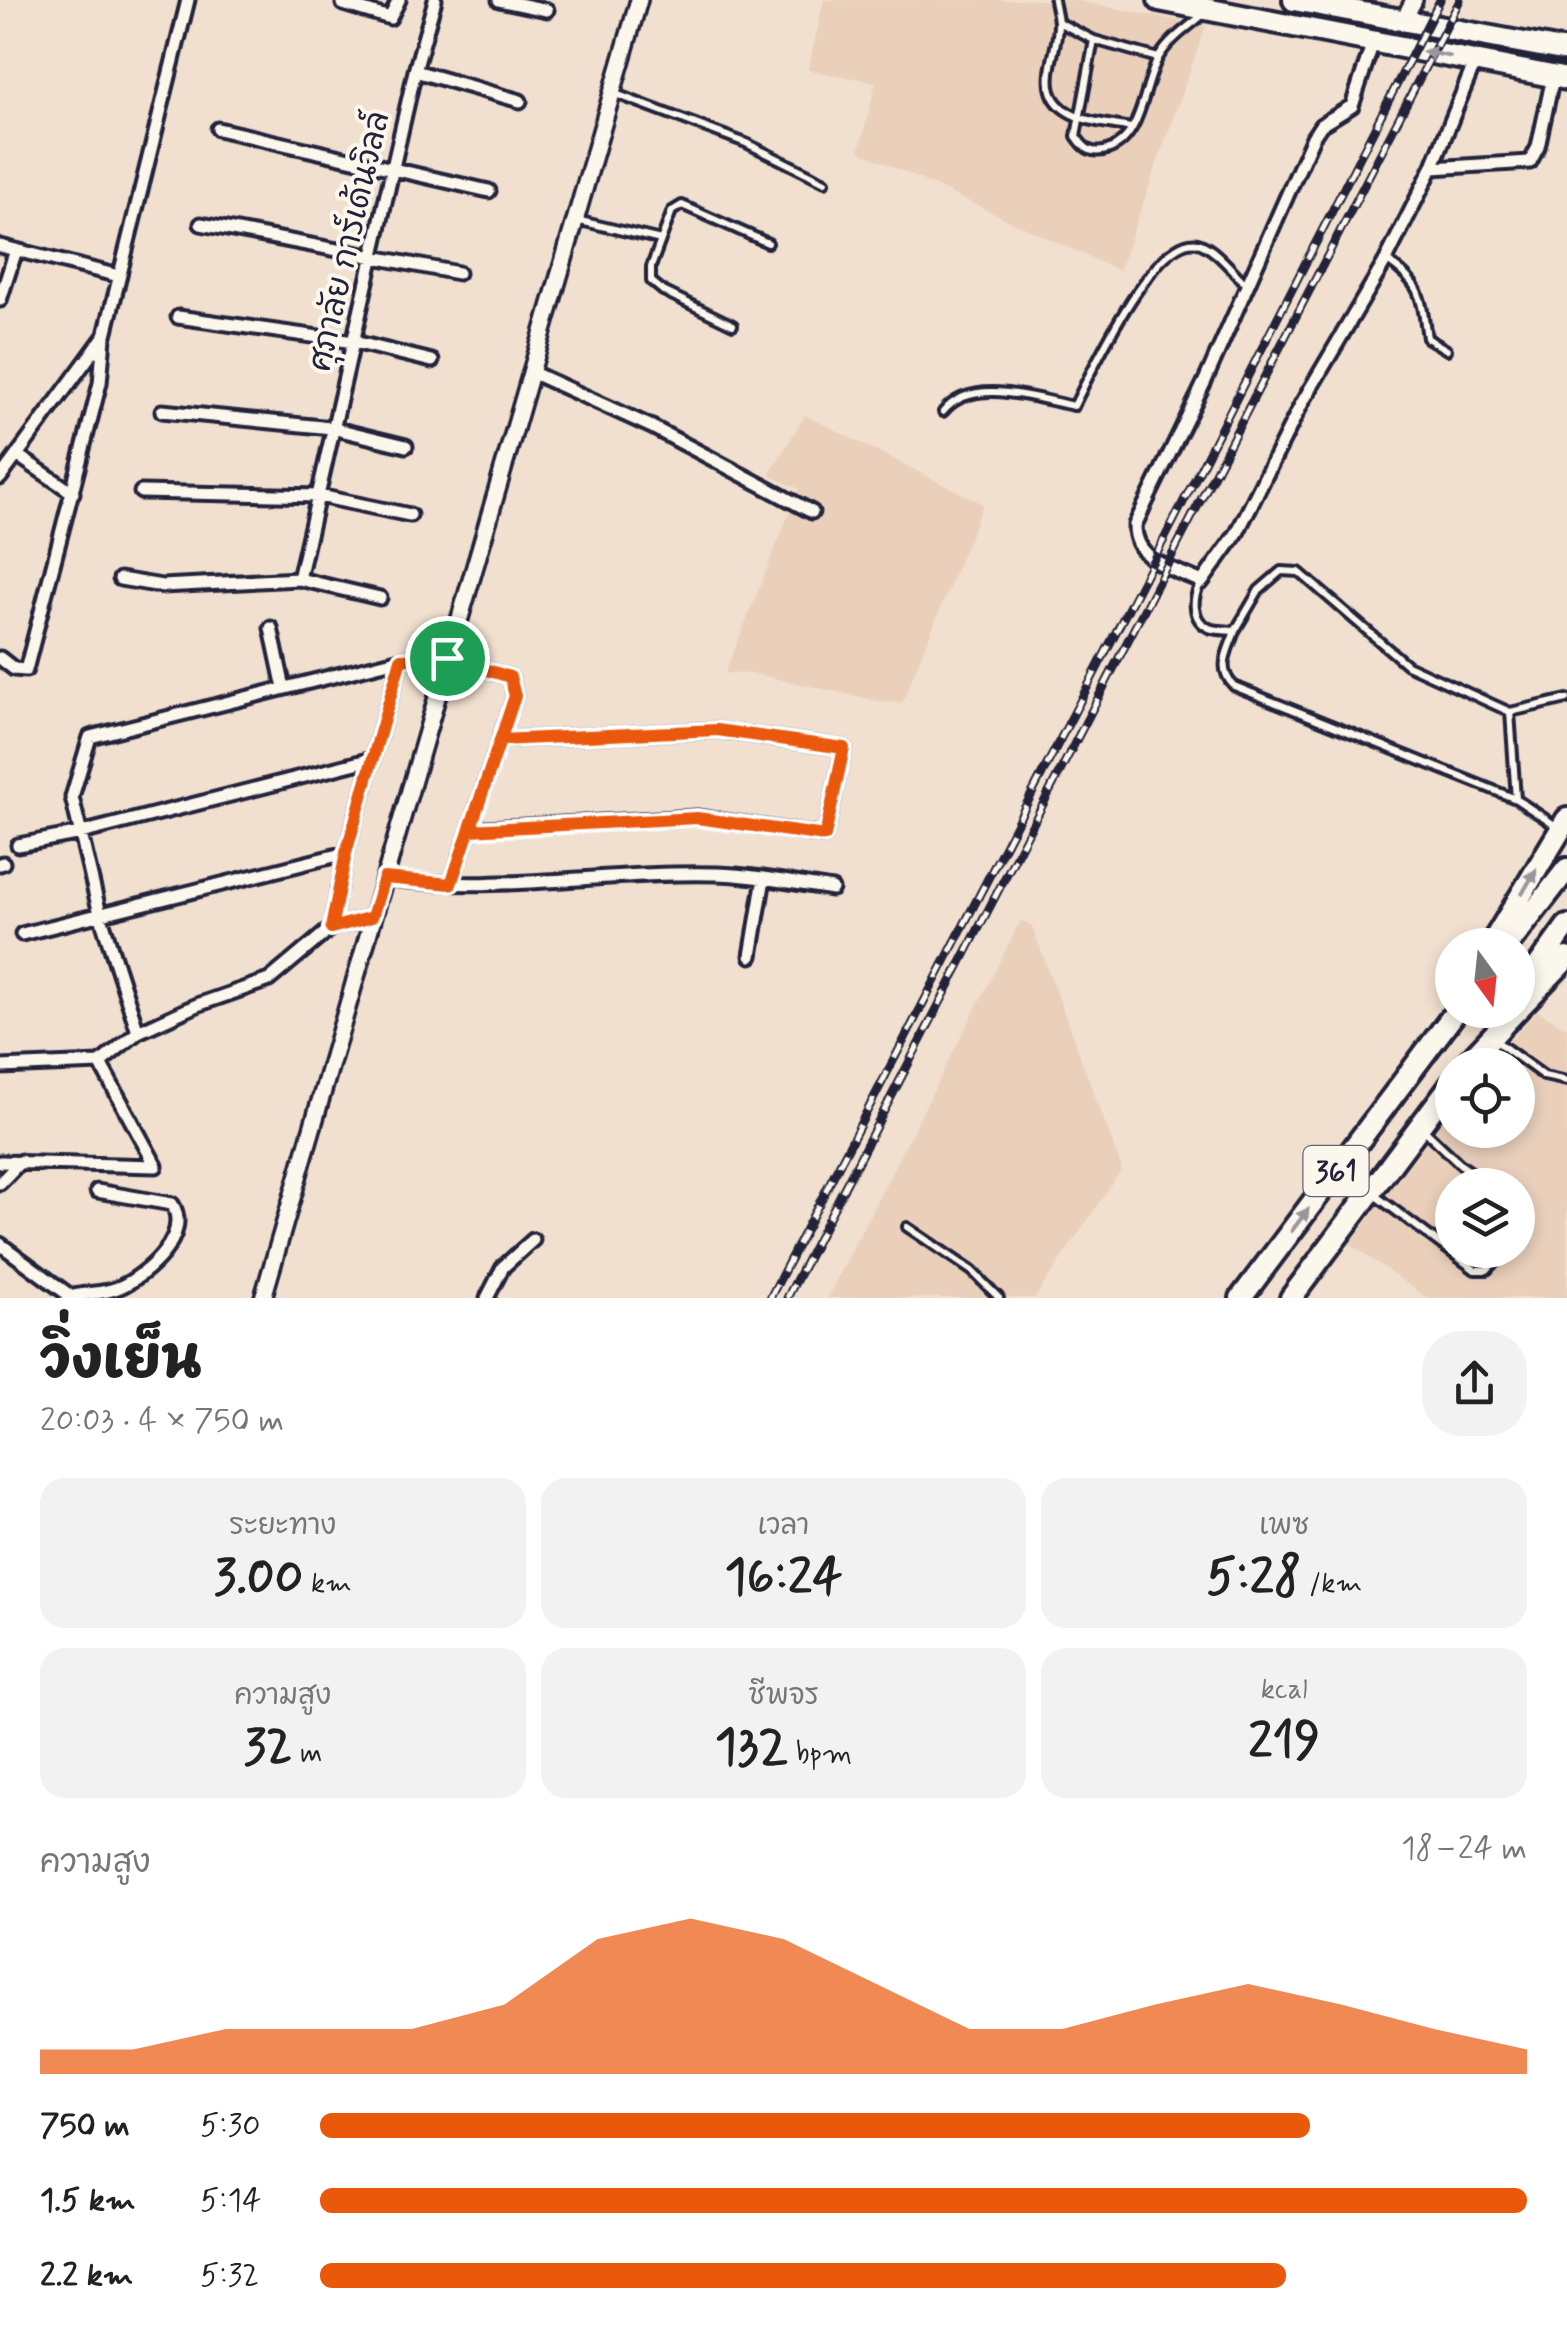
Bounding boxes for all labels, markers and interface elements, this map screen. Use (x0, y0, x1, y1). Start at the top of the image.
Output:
one-way arrow (1421, 46, 1452, 62)
street label: ศุภาลัย การ์เด้นวิลล์ (298, 107, 401, 376)
pin (405, 616, 490, 701)
icon: arrive (420, 631, 475, 686)
one-way arrow (1520, 868, 1537, 896)
north arrow (1435, 928, 1535, 1028)
map controls (1435, 928, 1535, 1268)
button: locate (1435, 1048, 1535, 1148)
road number: 361 (1304, 1146, 1368, 1196)
button: layers (1435, 1168, 1535, 1268)
one-way arrow (1289, 1207, 1309, 1233)
text: วิ่งเย็น (40, 1326, 202, 1398)
button: share (1422, 1331, 1527, 1436)
text: 20:03 · 4 × 750 m (40, 1400, 284, 1442)
text: ระยะทาง (229, 1508, 336, 1545)
text: เวลา (758, 1508, 809, 1545)
text: เพซ (1259, 1508, 1309, 1545)
text: 3.00 (214, 1545, 303, 1611)
text: 16:24 (724, 1545, 843, 1611)
text: 5:28 (1206, 1545, 1301, 1611)
text: km (303, 1566, 352, 1603)
text: /km (1301, 1566, 1362, 1603)
text: kcal (1261, 1672, 1308, 1709)
text: ความสูง (234, 1678, 331, 1715)
text: ชีพจร (748, 1678, 819, 1715)
text: 219 (1248, 1709, 1320, 1775)
text: 32 (243, 1715, 292, 1781)
text: 132 (715, 1715, 788, 1781)
text: m (292, 1736, 322, 1773)
text: bpm (788, 1736, 852, 1773)
text: 18–24 m (1401, 1828, 1527, 1870)
text: ความสูง (40, 1842, 151, 1884)
text: 750 m (40, 2105, 130, 2147)
text: 5:30 (200, 2105, 261, 2147)
text: 1.5 km (40, 2180, 136, 2222)
text: 5:14 (200, 2180, 261, 2222)
text: 2.2 km (40, 2255, 133, 2297)
text: 5:32 (200, 2255, 259, 2297)

